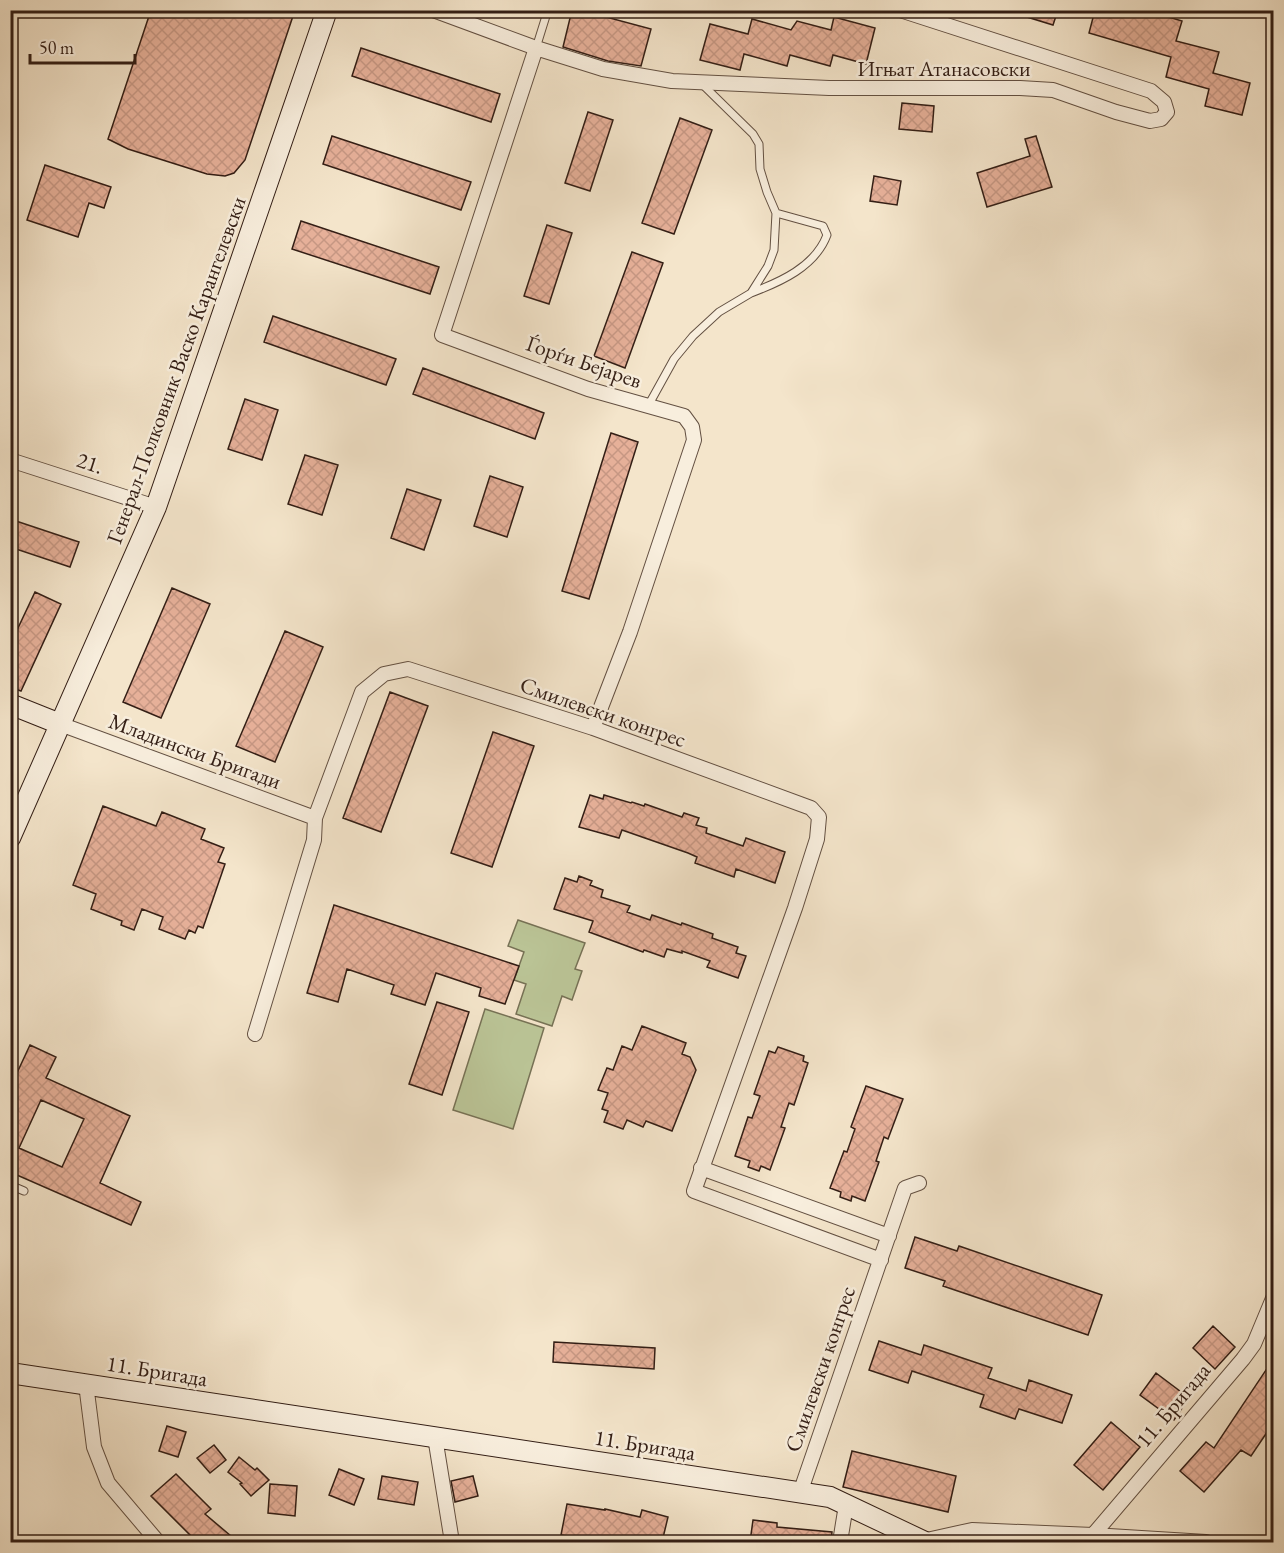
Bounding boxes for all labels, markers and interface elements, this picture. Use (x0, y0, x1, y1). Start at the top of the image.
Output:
scale bar (30, 27, 135, 65)
text: 50 m (39, 36, 74, 59)
street label: Игњат Атанасовски (857, 54, 1031, 83)
street label: Генерал-Полковник Васко Карангелевски (100, 192, 253, 548)
street label: Ѓорѓи Бејарев (523, 329, 645, 395)
street label: 21. (73, 445, 107, 481)
street label: Смилевски конгрес (516, 670, 690, 754)
street label: Младински Бригади (105, 706, 286, 796)
street label: Смилевски конгрес (778, 1282, 862, 1456)
street label: 11. Бригада (104, 1349, 210, 1393)
street label: 11. Бригада (1129, 1356, 1217, 1453)
street label: 11. Бригада (592, 1423, 698, 1467)

